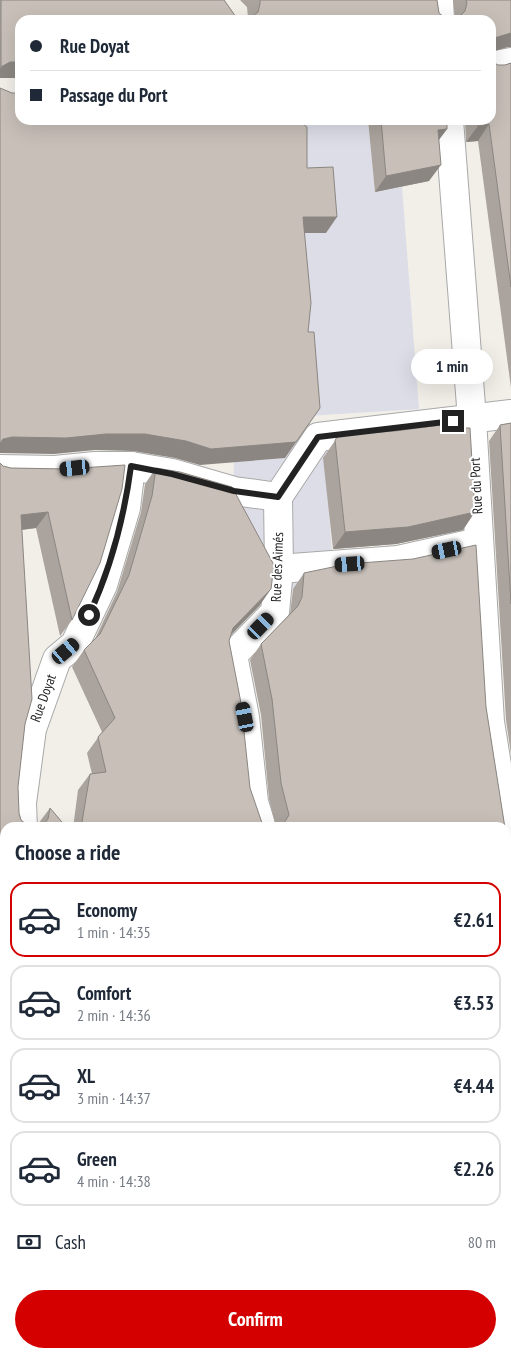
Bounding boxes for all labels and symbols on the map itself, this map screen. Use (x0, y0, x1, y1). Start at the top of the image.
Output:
callout: 1 min (412, 348, 494, 384)
route end (442, 410, 464, 432)
street label: Rue du Port (466, 457, 486, 515)
car (59, 459, 90, 477)
street label: Rue des Aimés (267, 531, 287, 602)
car (430, 540, 463, 560)
car (334, 555, 365, 573)
route start (78, 604, 100, 626)
car (245, 610, 276, 642)
car (49, 636, 82, 666)
street label: Rue Doyat (26, 672, 60, 724)
car (234, 701, 255, 733)

